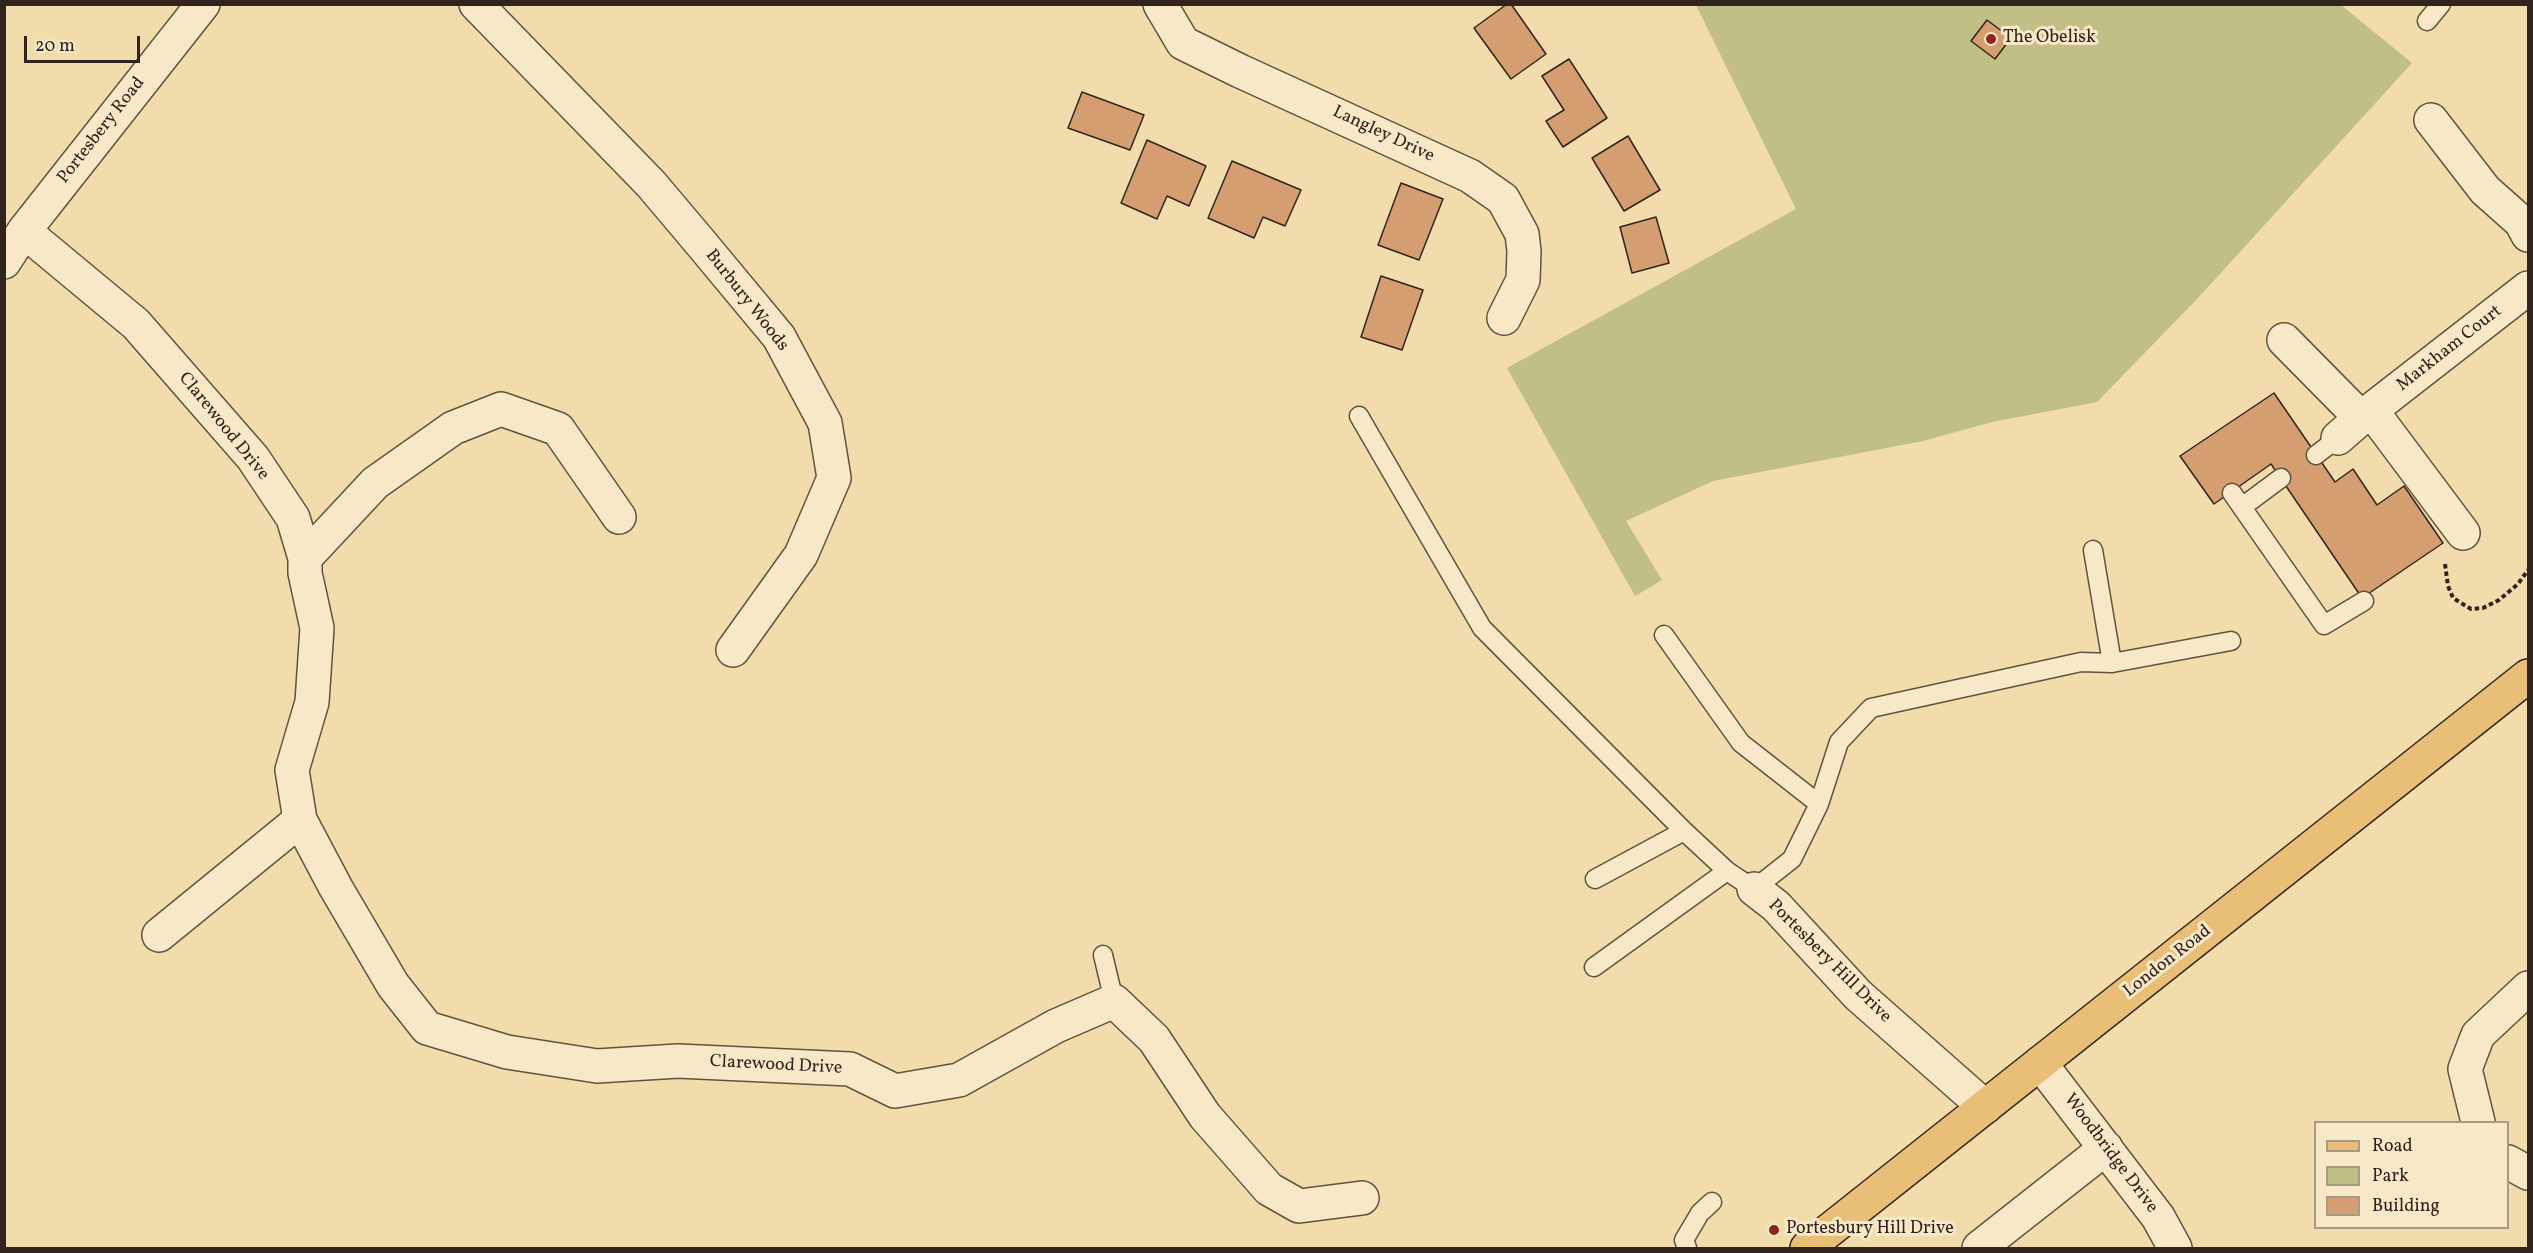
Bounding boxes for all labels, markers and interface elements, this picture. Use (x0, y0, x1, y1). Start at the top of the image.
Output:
scale bar (27, 24, 142, 62)
place label: The Obelisk (2003, 28, 2096, 50)
marker: The Obelisk (1984, 32, 1998, 46)
text: 20 m (35, 34, 75, 59)
street label: Portesbery Road (54, 73, 150, 189)
street label: Langley Drive (1329, 102, 1437, 168)
street label: Burbury Woods (700, 246, 792, 356)
street label: Markham Court (2393, 301, 2507, 397)
street label: Clarewood Drive (173, 369, 273, 485)
street label: Portesbery Hill Drive (1763, 896, 1895, 1028)
street label: London Road (2120, 921, 2216, 1003)
street label: Clarewood Drive (709, 1052, 843, 1080)
street label: Woodbridge Drive (2058, 1090, 2162, 1218)
legend (2314, 1121, 2509, 1229)
text: Road (2372, 1134, 2413, 1159)
text: Park (2372, 1164, 2409, 1189)
text: Building (2372, 1194, 2440, 1219)
place label: Portesbury Hill Drive (1786, 1219, 1954, 1241)
marker: Portesbury Hill Drive (1767, 1223, 1781, 1237)

